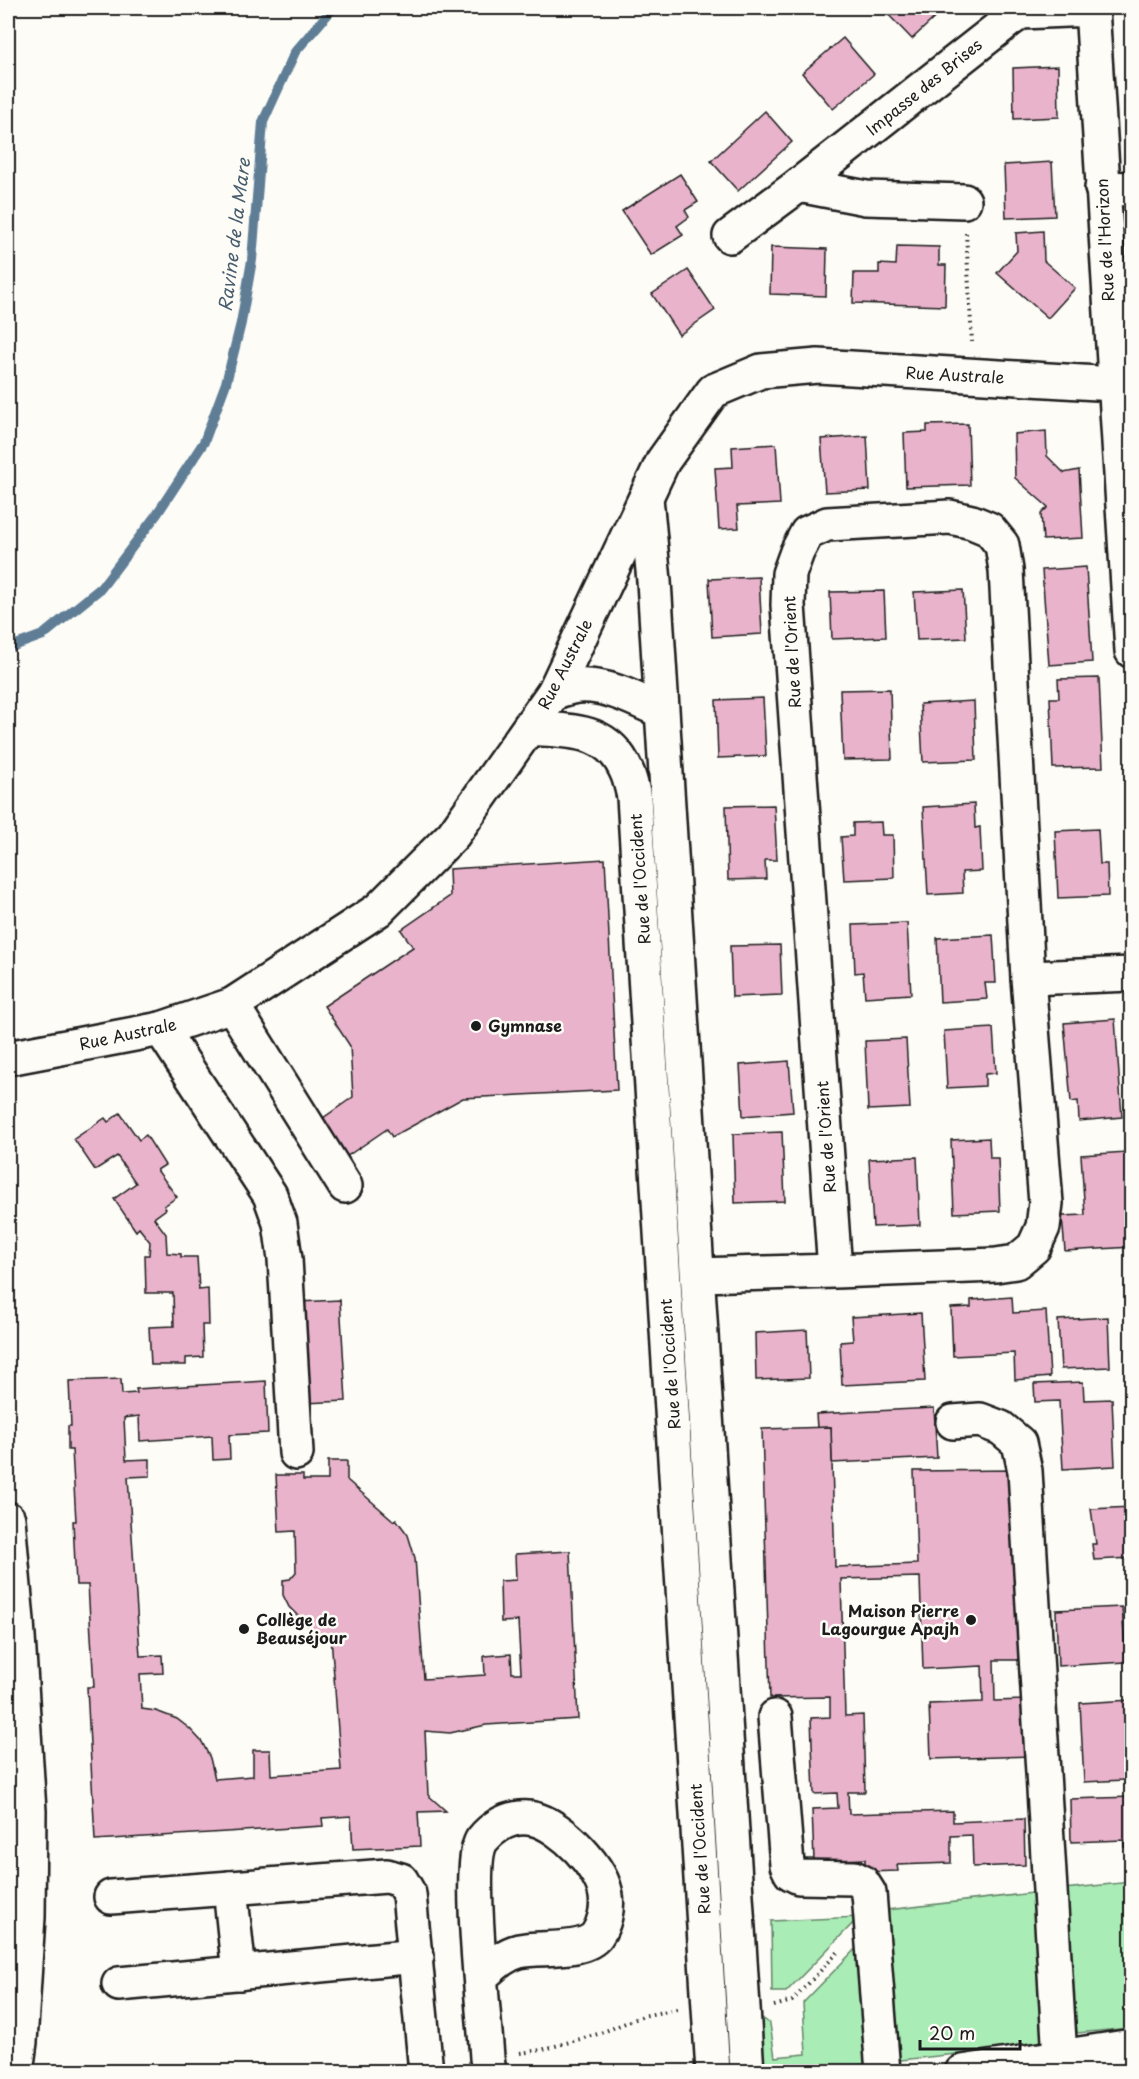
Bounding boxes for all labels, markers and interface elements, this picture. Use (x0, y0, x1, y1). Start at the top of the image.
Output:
street label: Impasse des Brises (860, 32, 986, 140)
water label: Ravine de la Mare (211, 155, 256, 313)
street label: Rue de l'Horizon (1089, 178, 1119, 302)
street label: Rue Australe (905, 359, 1005, 389)
street label: Rue de l'Orient (776, 595, 806, 709)
street label: Rue Australe (531, 614, 597, 713)
street label: Rue de l'Occident (622, 812, 656, 945)
street label: Rue Australe (77, 1011, 179, 1055)
place label: Gymnase (488, 1013, 562, 1037)
marker: Gymnase (469, 1019, 483, 1033)
street label: Rue de l'Orient (809, 1080, 841, 1194)
street label: Rue de l'Occident (652, 1297, 686, 1430)
place label: Maison Pierre Lagourgue Apajh (822, 1598, 959, 1640)
place label: Collège de Beauséjour (256, 1607, 348, 1649)
marker: Maison Pierre Lagourgue Apajh (964, 1613, 978, 1627)
marker: Collège de Beauséjour (237, 1622, 251, 1636)
street label: Rue de l'Occident (682, 1782, 716, 1915)
scale bar (920, 2013, 1020, 2051)
text: 20 m (929, 2019, 975, 2046)

